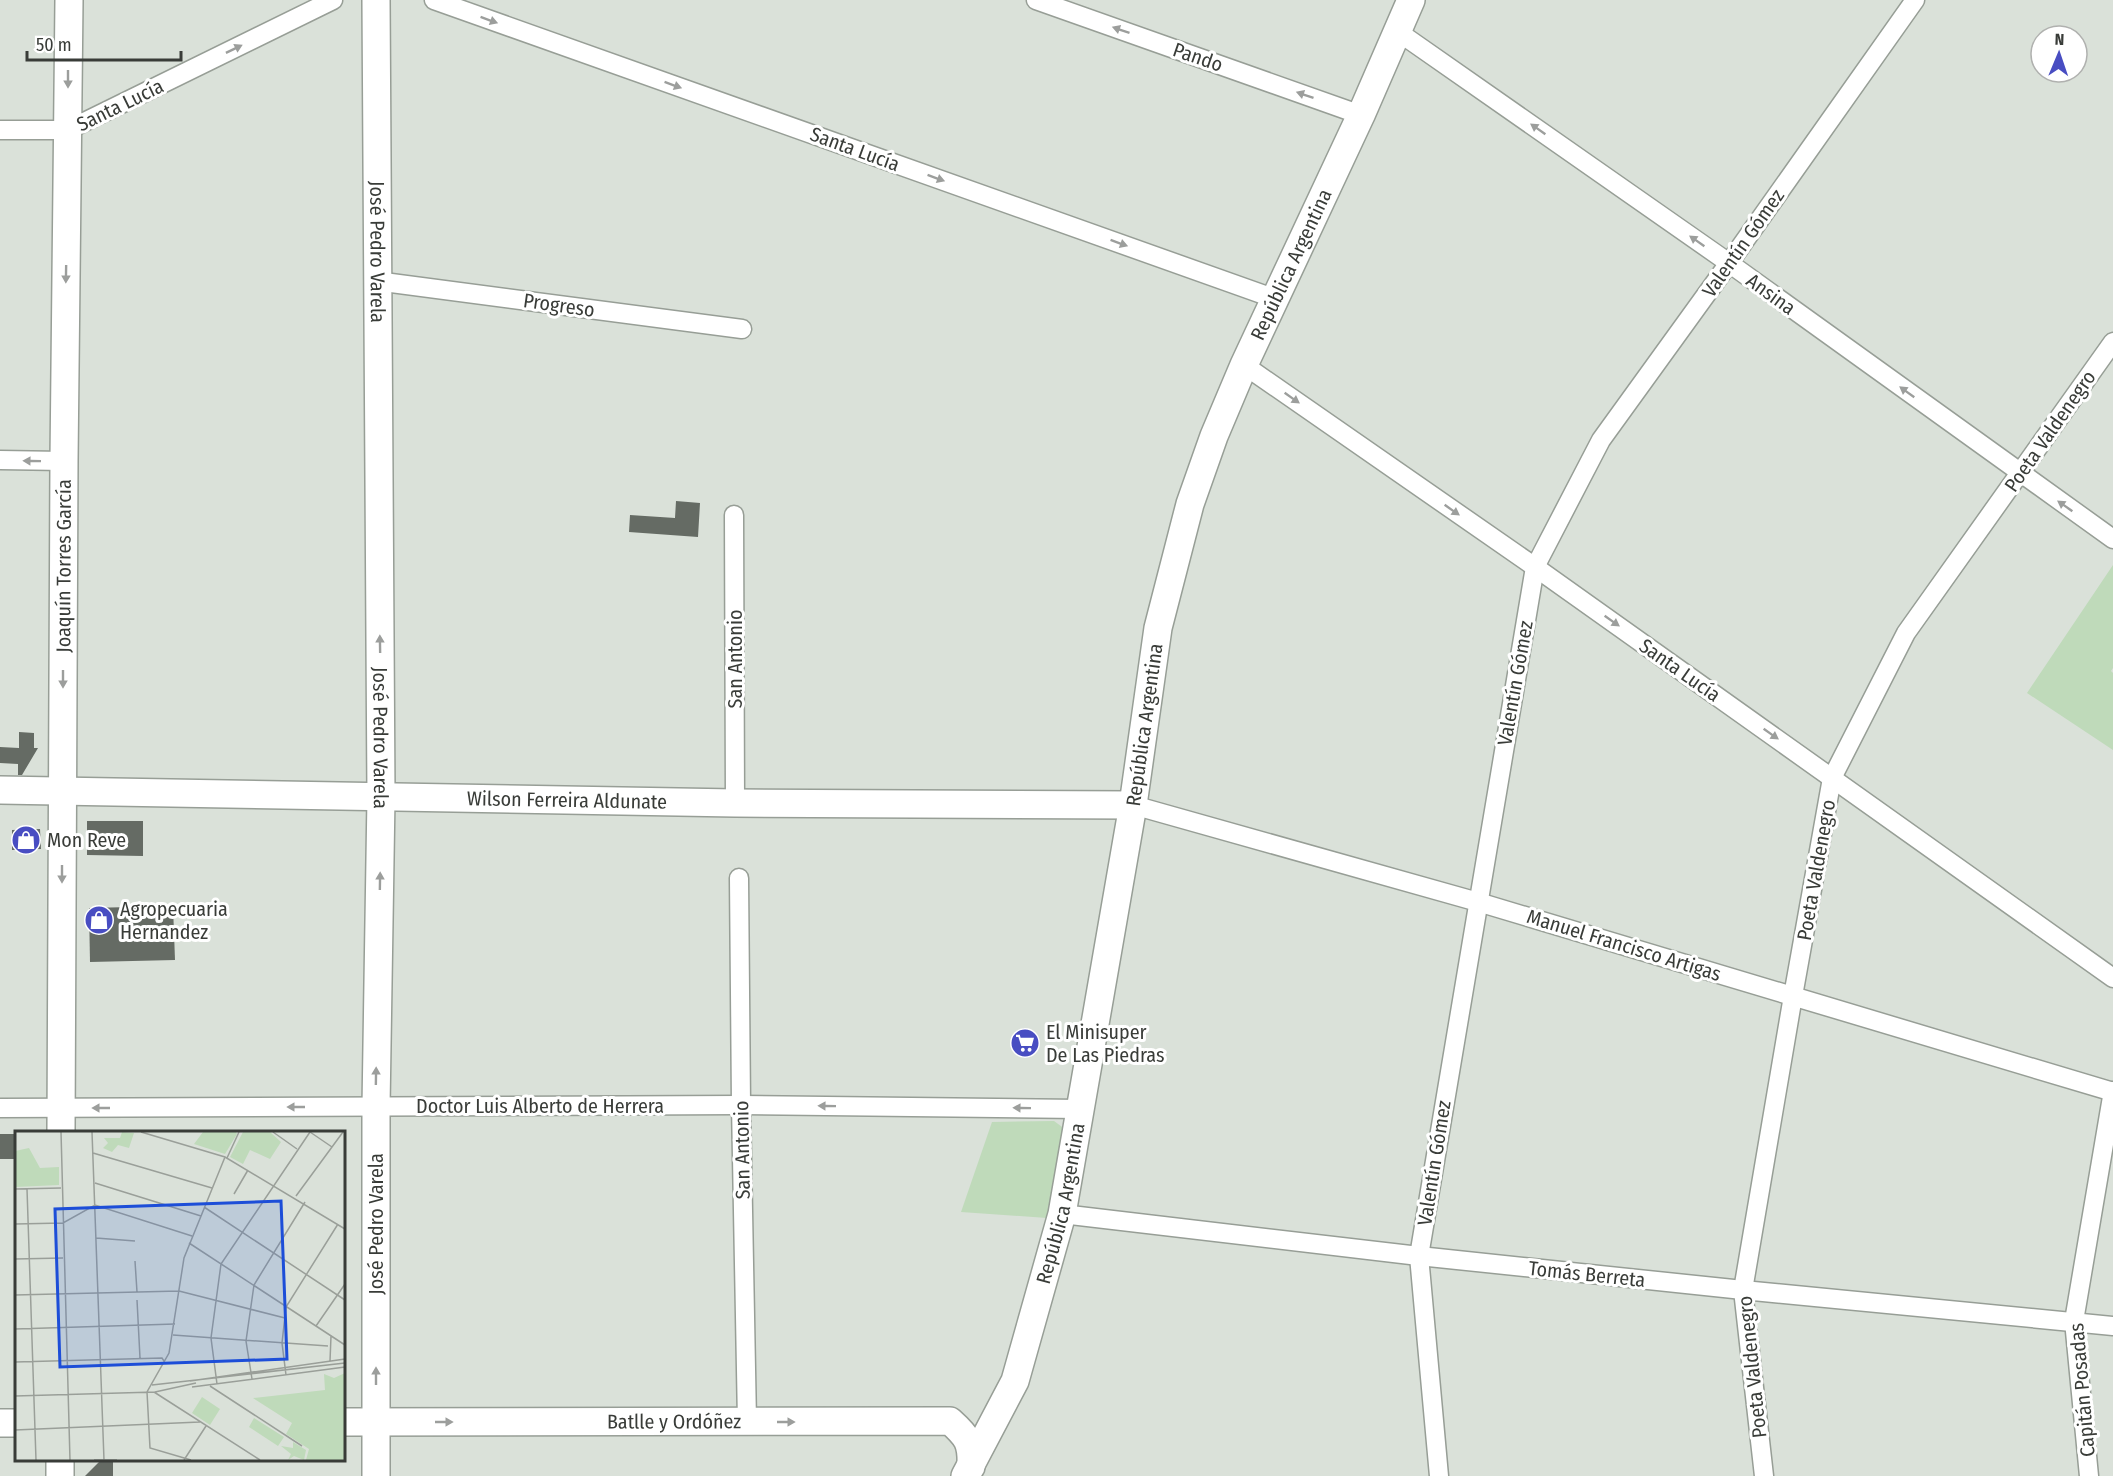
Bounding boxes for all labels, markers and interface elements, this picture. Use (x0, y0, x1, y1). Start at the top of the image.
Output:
one-way arrow (480, 15, 498, 25)
scale bar (27, 24, 182, 62)
north arrow (2029, 24, 2089, 84)
one-way arrow (1112, 25, 1130, 35)
text: N (2054, 30, 2065, 49)
text: 50 m (36, 34, 72, 56)
street label: Pando (1170, 37, 1226, 77)
one-way arrow (225, 44, 242, 54)
one-way arrow (64, 70, 73, 89)
street label: Santa Lucía (73, 74, 167, 136)
one-way arrow (664, 80, 682, 90)
one-way arrow (1296, 90, 1314, 100)
street label: Santa Lucía (807, 122, 903, 176)
one-way arrow (1530, 123, 1546, 135)
one-way arrow (927, 174, 945, 184)
street label: José Pedro Varela (365, 181, 390, 323)
street label: Valentín Gómez (1697, 184, 1789, 302)
street label: República Argentina (1245, 185, 1337, 344)
one-way arrow (1690, 235, 1706, 247)
one-way arrow (1111, 239, 1129, 249)
one-way arrow (61, 265, 71, 284)
street label: Ansina (1742, 268, 1800, 320)
street label: Progreso (522, 288, 596, 322)
street label: Poeta Valdenegro (1999, 366, 2101, 496)
one-way arrow (1899, 386, 1915, 398)
one-way arrow (1283, 392, 1299, 404)
one-way arrow (22, 456, 41, 466)
street label: Joaquín Torres García (51, 479, 76, 653)
one-way arrow (2058, 500, 2073, 512)
one-way arrow (1444, 504, 1460, 515)
street label: San Antonio (723, 610, 747, 708)
one-way arrow (1603, 615, 1619, 627)
street label: Valentín Gómez (1492, 619, 1538, 747)
street label: Santa Lucía (1635, 633, 1725, 707)
one-way arrow (375, 634, 385, 653)
street label: República Argentina (1121, 642, 1168, 808)
street label: José Pedro Varela (368, 667, 393, 809)
one-way arrow (58, 670, 68, 689)
one-way arrow (1762, 728, 1778, 740)
street label: Wilson Ferreira Aldunate (467, 786, 667, 814)
street label: Poeta Valdenegro (1792, 798, 1840, 942)
shop icon: Mon Reve (10, 824, 42, 856)
place label: Mon Reve (47, 828, 126, 852)
one-way arrow (57, 865, 67, 884)
one-way arrow (375, 871, 385, 890)
place label: Agropecuaria Hernandez (120, 897, 228, 944)
shop icon: Agropecuaria Hernandez (83, 904, 115, 936)
street label: Manuel Francisco Artigas (1524, 904, 1724, 986)
place label: El Minisuper De Las Piedras (1046, 1020, 1164, 1067)
supermarket icon: El Minisuper De Las Piedras (1009, 1027, 1041, 1059)
one-way arrow (371, 1066, 381, 1085)
street label: Doctor Luis Alberto de Herrera (416, 1094, 664, 1118)
street label: Valentín Gómez (1412, 1099, 1456, 1227)
street label: San Antonio (729, 1100, 755, 1200)
one-way arrow (818, 1101, 837, 1111)
one-way arrow (92, 1103, 111, 1113)
one-way arrow (287, 1103, 306, 1112)
one-way arrow (1012, 1103, 1031, 1113)
street label: República Argentina (1031, 1121, 1090, 1286)
inset map (15, 1131, 345, 1461)
street label: José Pedro Varela (364, 1153, 388, 1295)
street label: Tomás Berreta (1527, 1256, 1647, 1292)
street label: Poeta Valdenegro (1733, 1295, 1771, 1439)
street label: Capitán Posadas (2064, 1322, 2100, 1458)
one-way arrow (371, 1366, 381, 1385)
street label: Batlle y Ordóñez (607, 1409, 741, 1434)
one-way arrow (434, 1417, 453, 1427)
one-way arrow (776, 1417, 795, 1427)

